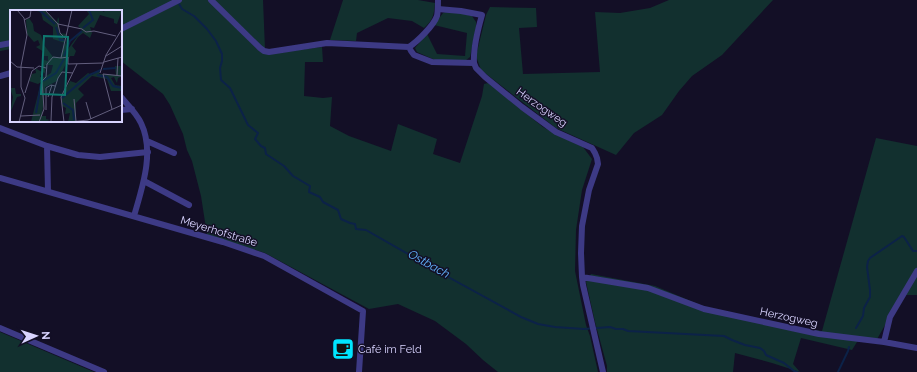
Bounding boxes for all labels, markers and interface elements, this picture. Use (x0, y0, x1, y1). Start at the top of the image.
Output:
inset map (10, 10, 122, 122)
street label: Herzogweg (514, 85, 570, 130)
street label: Meyerhofstraße (179, 214, 259, 250)
water label: Ostbach (406, 247, 453, 281)
street label: Herzogweg (759, 305, 819, 330)
north arrow (16, 316, 56, 356)
text: N (39, 331, 52, 340)
cafe icon: Café im Feld (330, 336, 356, 362)
place label: Café im Feld (358, 343, 422, 356)

